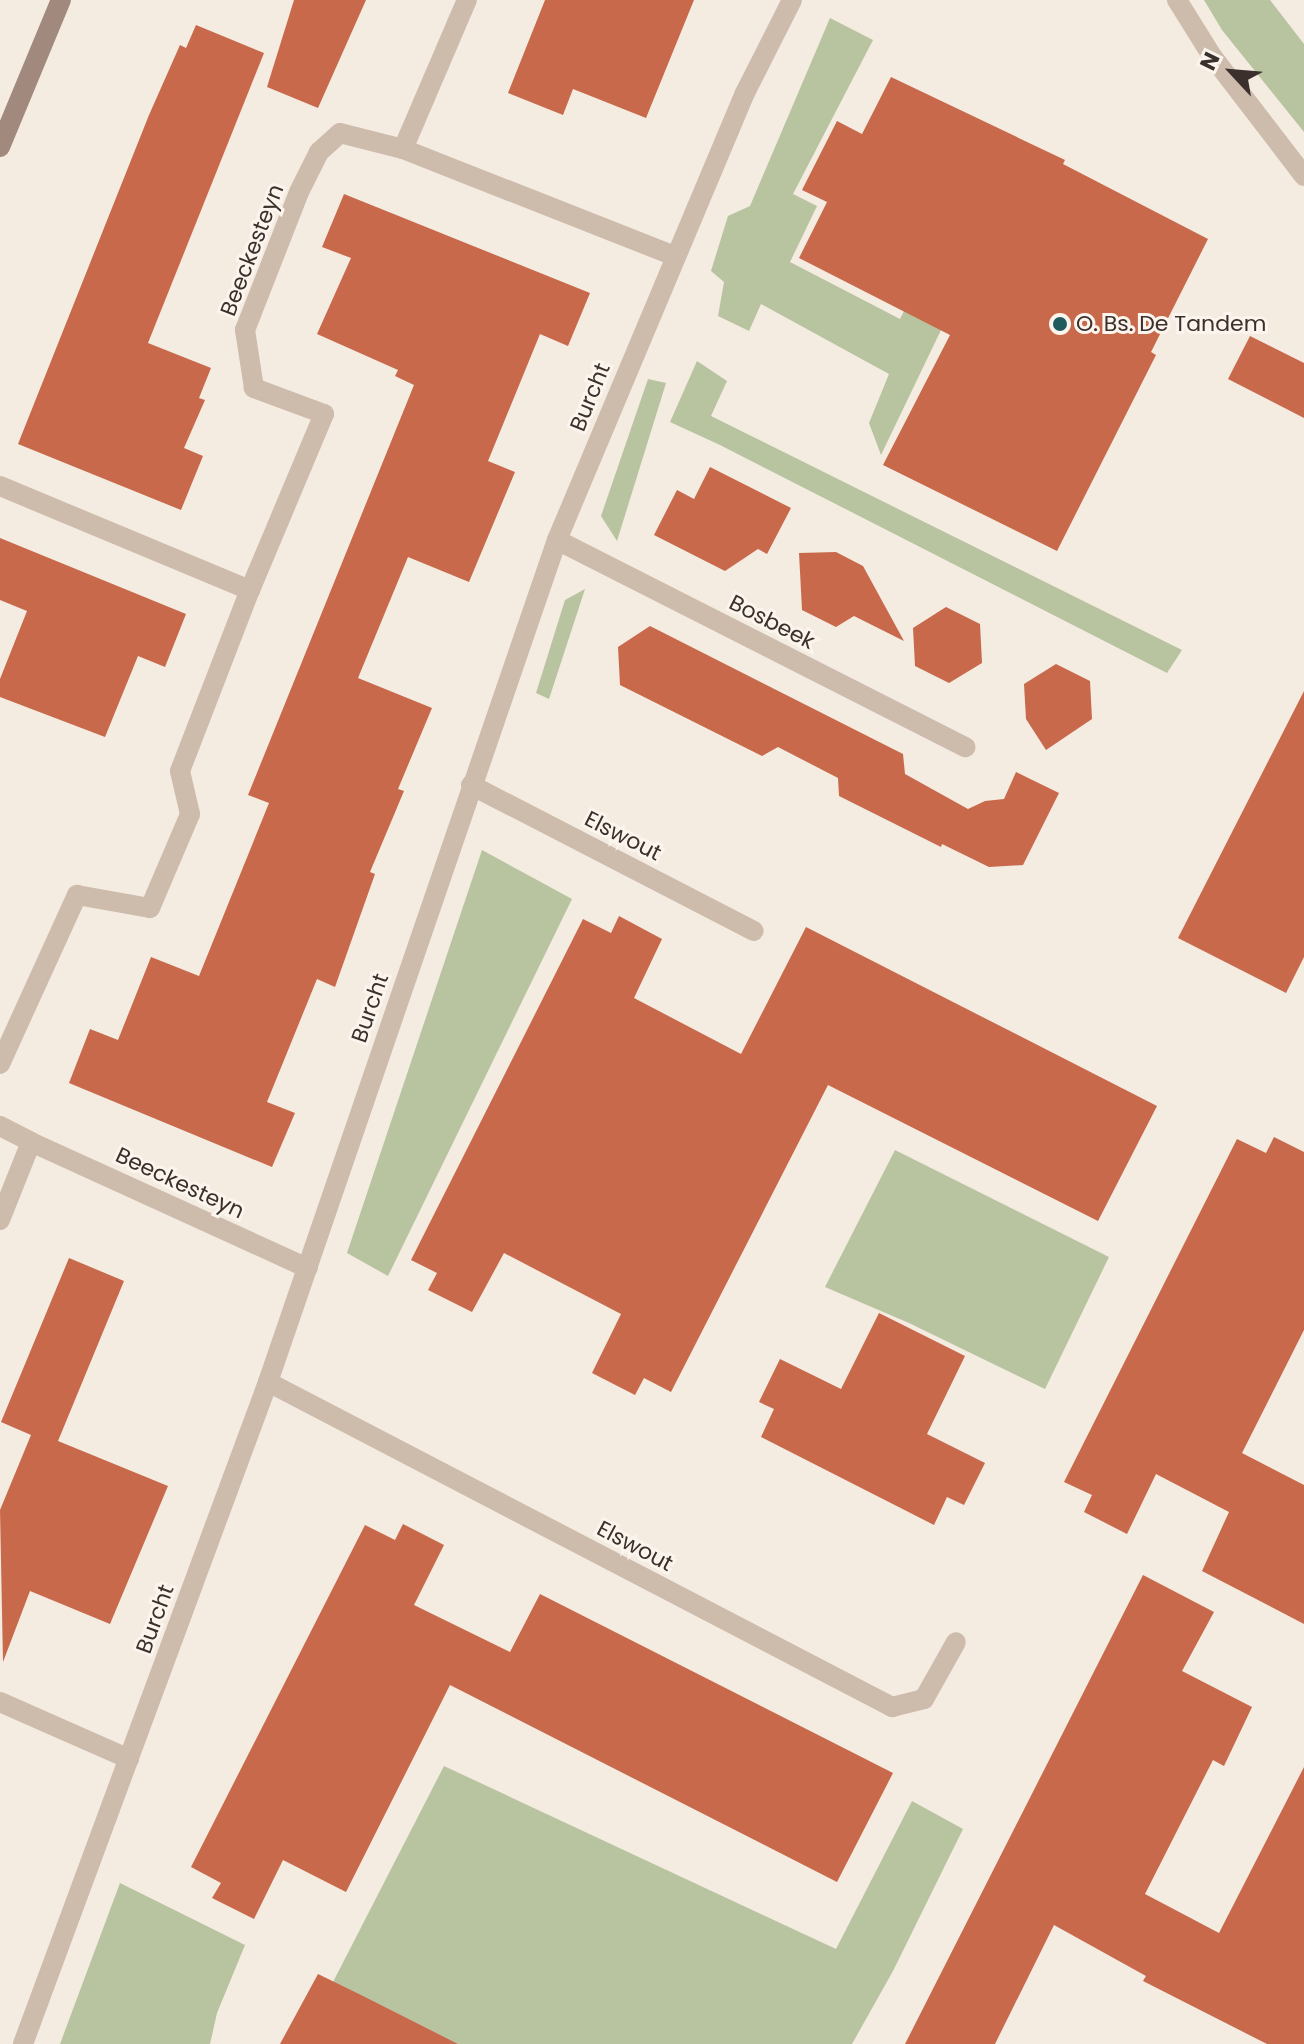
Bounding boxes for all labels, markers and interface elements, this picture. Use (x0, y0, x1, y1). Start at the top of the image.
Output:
north arrow (1192, 32, 1272, 112)
text: N (1192, 47, 1228, 75)
street label: Beeckesteyn (215, 181, 289, 319)
place label: O. Bs. De Tandem (1076, 311, 1266, 337)
marker: O. Bs. De Tandem (1051, 315, 1069, 333)
street label: Burcht (564, 359, 616, 435)
street label: Bosbeek (725, 589, 819, 655)
street label: Elswout (580, 806, 666, 866)
street label: Burcht (346, 970, 394, 1046)
street label: Beeckesteyn (112, 1142, 248, 1224)
street label: Elswout (592, 1515, 678, 1577)
street label: Burcht (130, 1581, 180, 1657)

